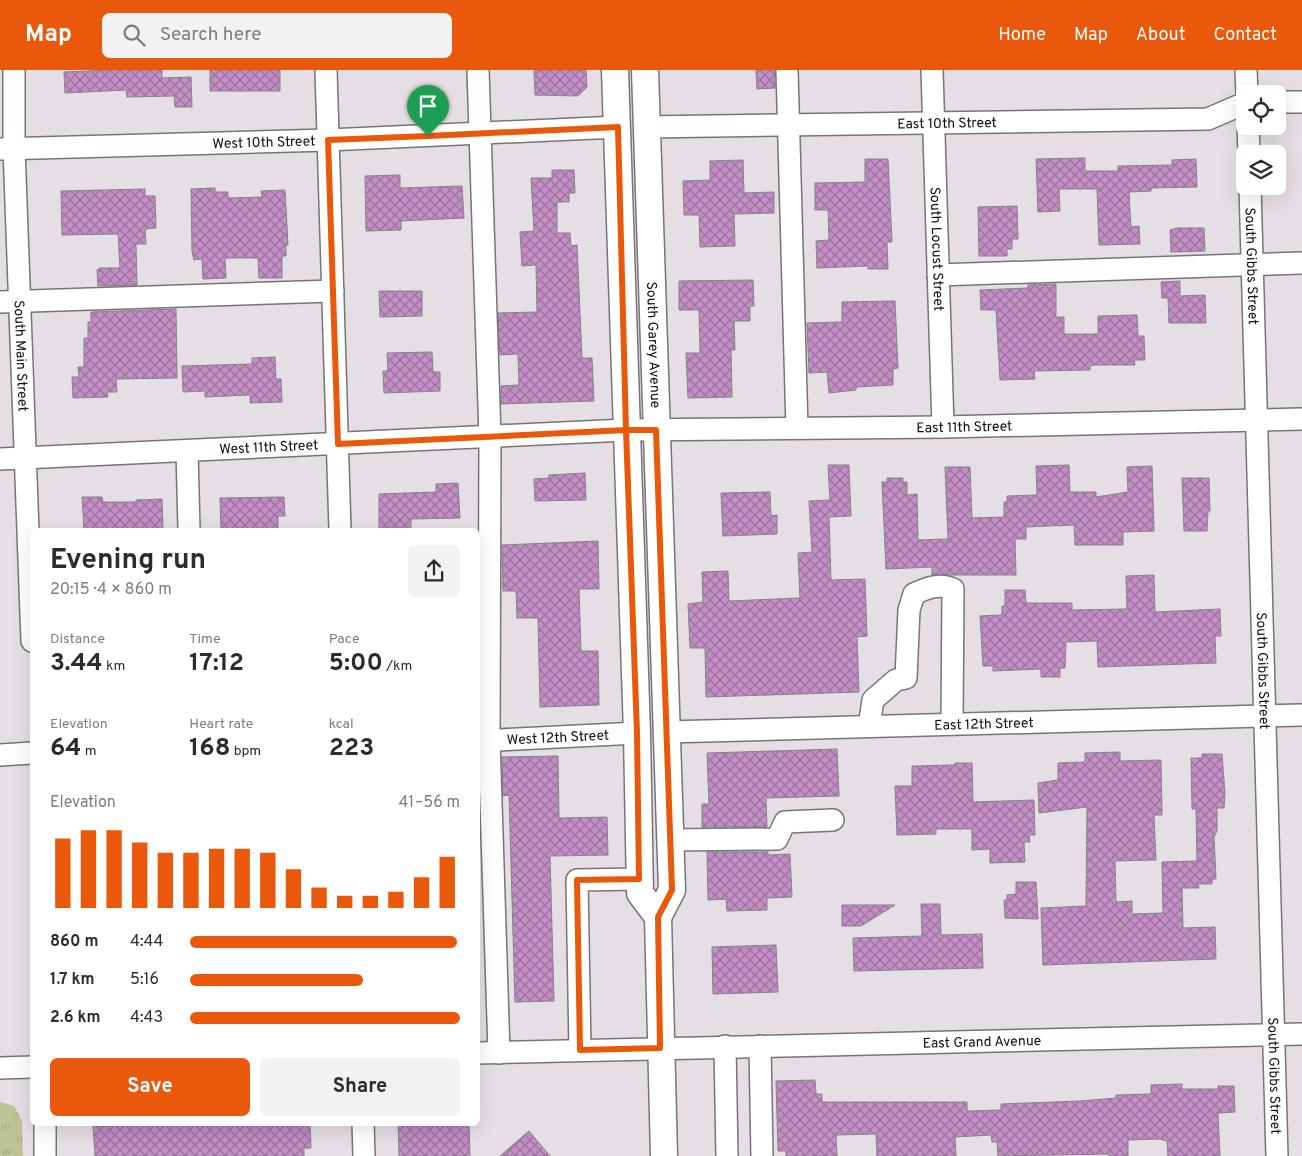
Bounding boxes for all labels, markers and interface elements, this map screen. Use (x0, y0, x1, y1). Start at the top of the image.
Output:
search box (102, 13, 452, 58)
text: Map (25, 20, 72, 50)
icon: search (120, 21, 148, 49)
text: Search here (160, 23, 261, 47)
text: Home (998, 24, 1046, 47)
text: Map (1074, 24, 1108, 47)
text: About (1136, 24, 1185, 47)
text: Contact (1213, 24, 1277, 47)
pin (407, 85, 449, 136)
map controls (1236, 85, 1286, 195)
button: locate (1236, 85, 1286, 135)
icon: arrive (414, 92, 442, 120)
street label: East 10th Street (897, 115, 997, 133)
street label: West 10th Street (212, 133, 316, 153)
button: layers (1236, 145, 1286, 195)
street label: South Locust Street (926, 187, 946, 311)
street label: South Gibbs Street (1241, 207, 1261, 325)
street label: South Garey Avenue (642, 281, 663, 408)
street label: South Main Street (10, 300, 31, 412)
street label: East 11th Street (916, 418, 1013, 437)
street label: West 11th Street (219, 437, 319, 459)
text: Evening run (50, 543, 206, 579)
button: share (408, 545, 460, 597)
text: 20:15 · 4 × 860 m (50, 580, 172, 600)
street label: South Gibbs Street (1252, 612, 1272, 730)
text: Distance (50, 631, 105, 648)
text: Time (189, 631, 221, 648)
text: Pace (329, 631, 359, 648)
text: 3.44 (50, 648, 103, 680)
text: 17:12 (189, 648, 244, 680)
text: 5:00 (329, 648, 383, 680)
text: km (103, 658, 125, 675)
text: /km (383, 658, 412, 675)
street label: East 12th Street (934, 715, 1034, 735)
text: Elevation (50, 716, 108, 733)
text: Heart rate (189, 716, 253, 733)
text: kcal (329, 716, 354, 733)
street label: West 12th Street (506, 727, 610, 750)
text: 64 (50, 733, 81, 765)
text: 168 (189, 733, 230, 765)
text: 223 (329, 733, 374, 765)
text: m (81, 743, 97, 760)
text: bpm (230, 743, 261, 760)
text: Elevation (50, 793, 116, 813)
text: 41–56 m (398, 793, 460, 813)
text: 860 m (50, 932, 98, 952)
text: 4:44 (130, 932, 163, 952)
text: 1.7 km (50, 970, 95, 990)
text: 5:16 (130, 970, 159, 990)
text: 2.6 km (50, 1008, 101, 1028)
text: 4:43 (130, 1008, 163, 1028)
street label: South Gibbs Street (1263, 1017, 1283, 1135)
street label: East Grand Avenue (922, 1033, 1041, 1053)
button: Save (50, 1058, 250, 1116)
button: Share (260, 1058, 460, 1116)

